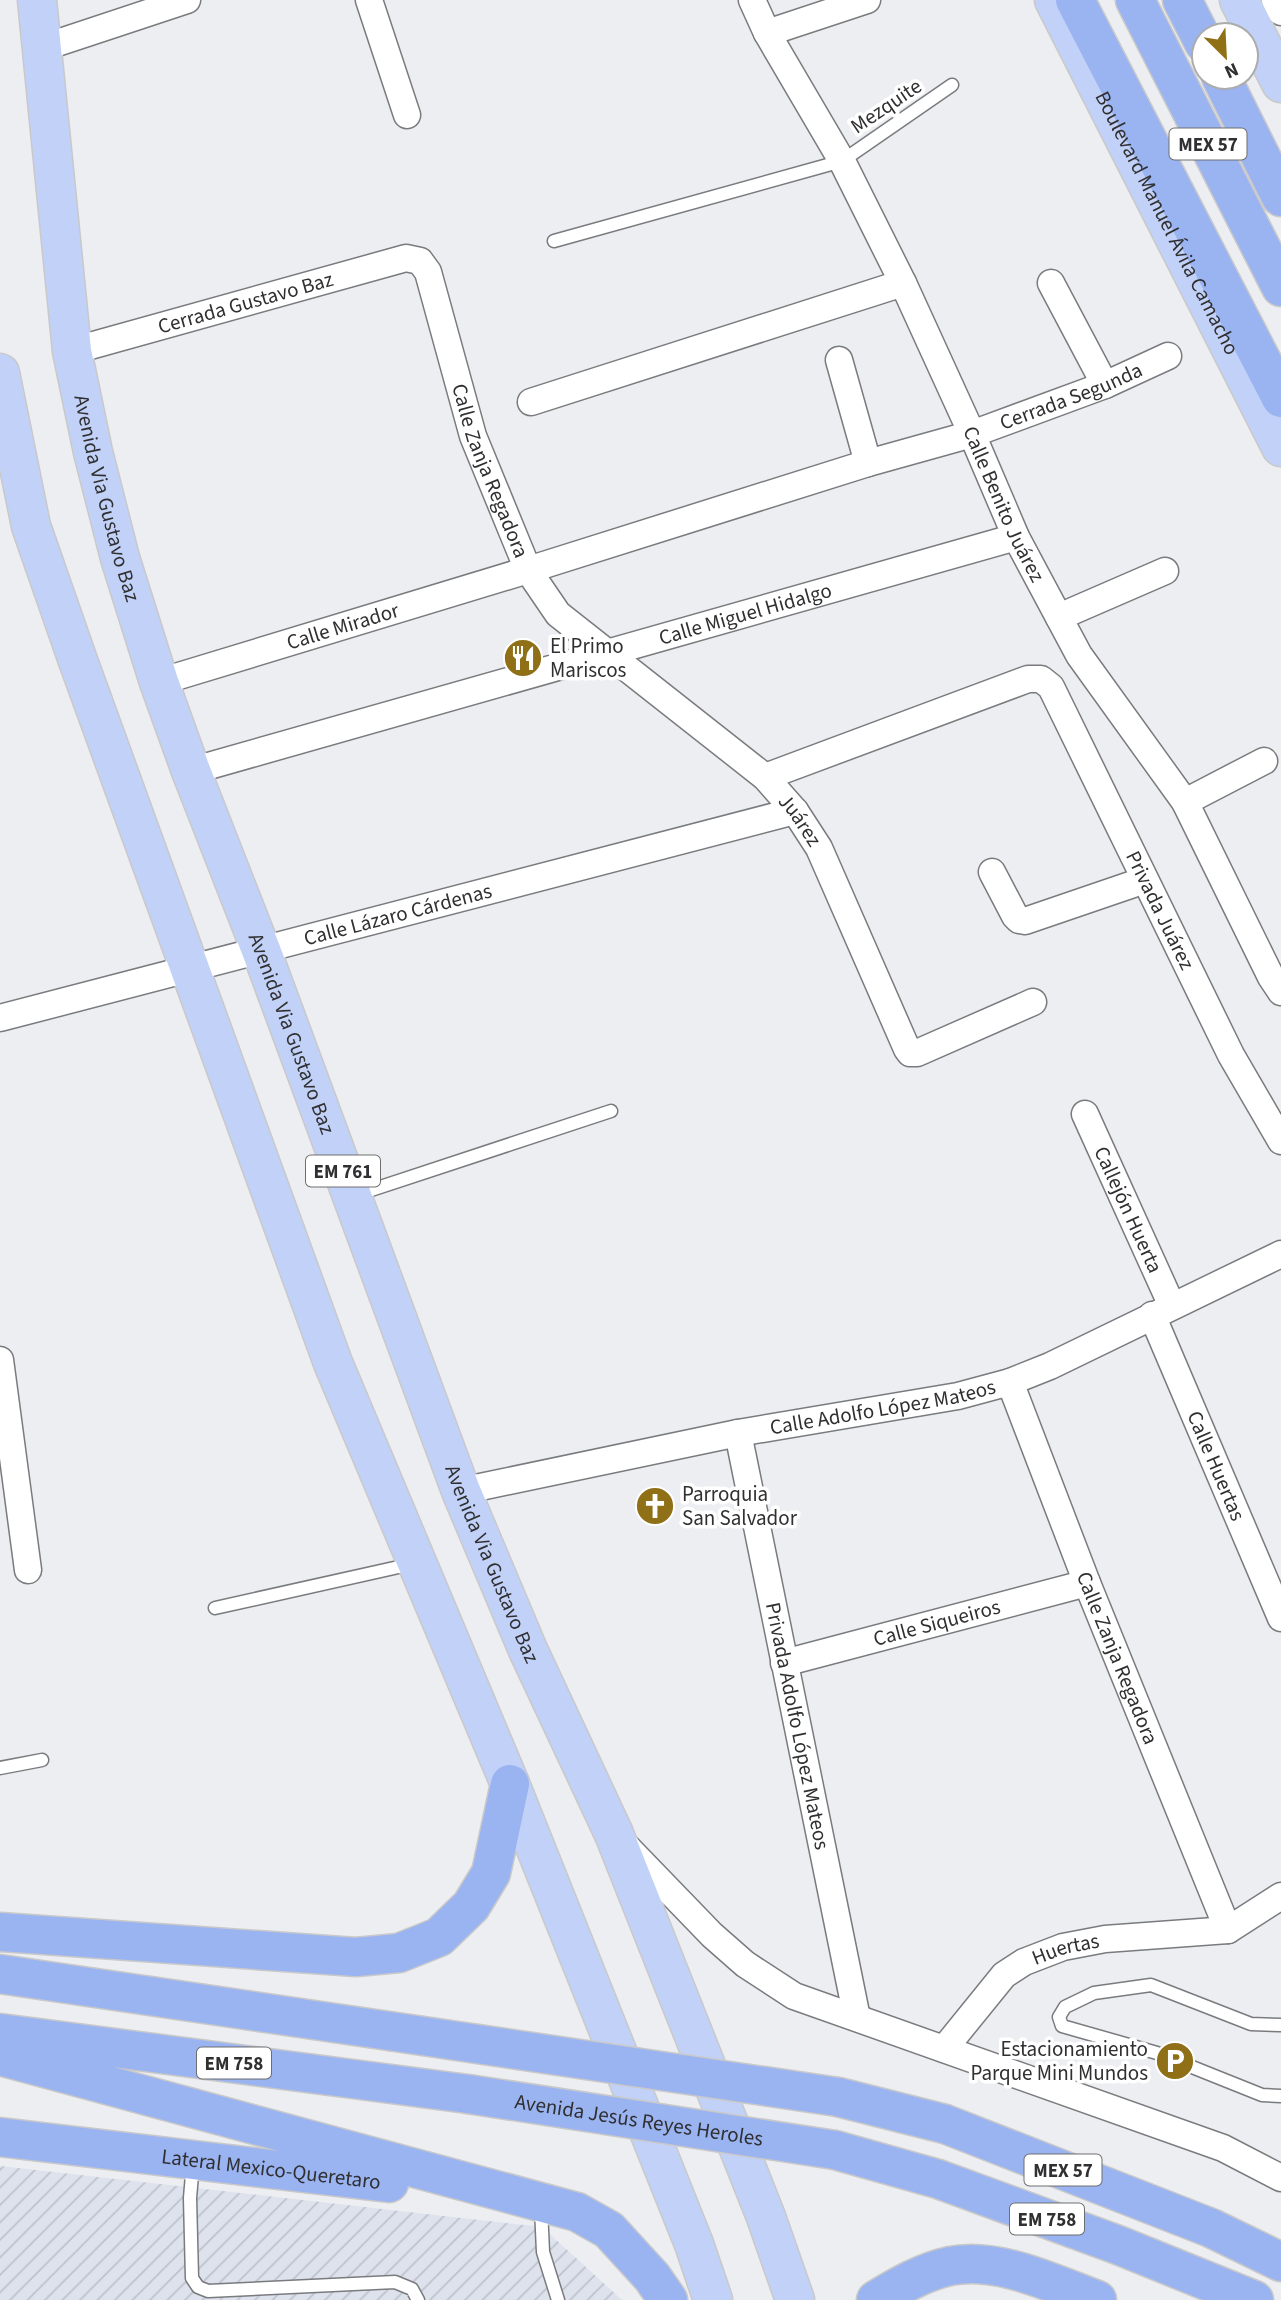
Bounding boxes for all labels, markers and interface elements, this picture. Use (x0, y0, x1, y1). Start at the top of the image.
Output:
north arrow (1190, 21, 1260, 91)
text: N (1220, 55, 1243, 85)
street label: Mezquite (845, 71, 927, 141)
street label: Boulevard Manuel Ávila Camacho (1088, 86, 1247, 360)
road number: MEX 57 (1170, 128, 1246, 160)
street label: Cerrada Gustavo Baz (154, 264, 337, 341)
street label: Cerrada Segunda (996, 355, 1147, 438)
street label: Calle Zanja Regadora (444, 380, 536, 562)
street label: Avenida Via Gustavo Baz (66, 392, 148, 605)
street label: Calle Benito Juárez (955, 421, 1052, 587)
street label: Calle Miguel Hidalgo (655, 575, 835, 653)
street label: Calle Mirador (283, 595, 403, 657)
place label: El Primo Mariscos (550, 631, 627, 685)
restaurant icon: El Primo Mariscos (502, 637, 544, 679)
street label: Juárez (771, 787, 829, 852)
street label: Privada Juárez (1118, 846, 1202, 975)
street label: Calle Lázaro Cárdenas (301, 876, 495, 953)
street label: Avenida Via Gustavo Baz (241, 928, 343, 1138)
street label: Callejón Huerta (1087, 1141, 1170, 1278)
road number: EM 761 (306, 1156, 380, 1186)
street label: Calle Adolfo López Mateos (768, 1372, 999, 1442)
street label: Calle Huertas (1180, 1406, 1253, 1526)
street label: Avenida Via Gustavo Baz (438, 1460, 547, 1668)
place label: Parroquia San Salvador (682, 1479, 798, 1533)
church icon: Parroquia San Salvador (634, 1485, 676, 1527)
street label: Calle Zanja Regadora (1069, 1567, 1166, 1749)
street label: Calle Siqueiros (870, 1591, 1004, 1654)
street label: Privada Adolfo López Mateos (758, 1600, 837, 1852)
street label: Huertas (1027, 1925, 1102, 1973)
place label: Estacionamiento Parque Mini Mundos (970, 2034, 1148, 2088)
parking icon: Estacionamiento Parque Mini Mundos (1154, 2040, 1196, 2082)
road number: EM 758 (197, 2048, 271, 2078)
street label: Avenida Jesús Reyes Heroles (513, 2086, 765, 2154)
street label: Lateral Mexico-Queretaro (160, 2141, 383, 2197)
road number: MEX 57 (1024, 2154, 1102, 2186)
road number: EM 758 (1010, 2204, 1084, 2234)

